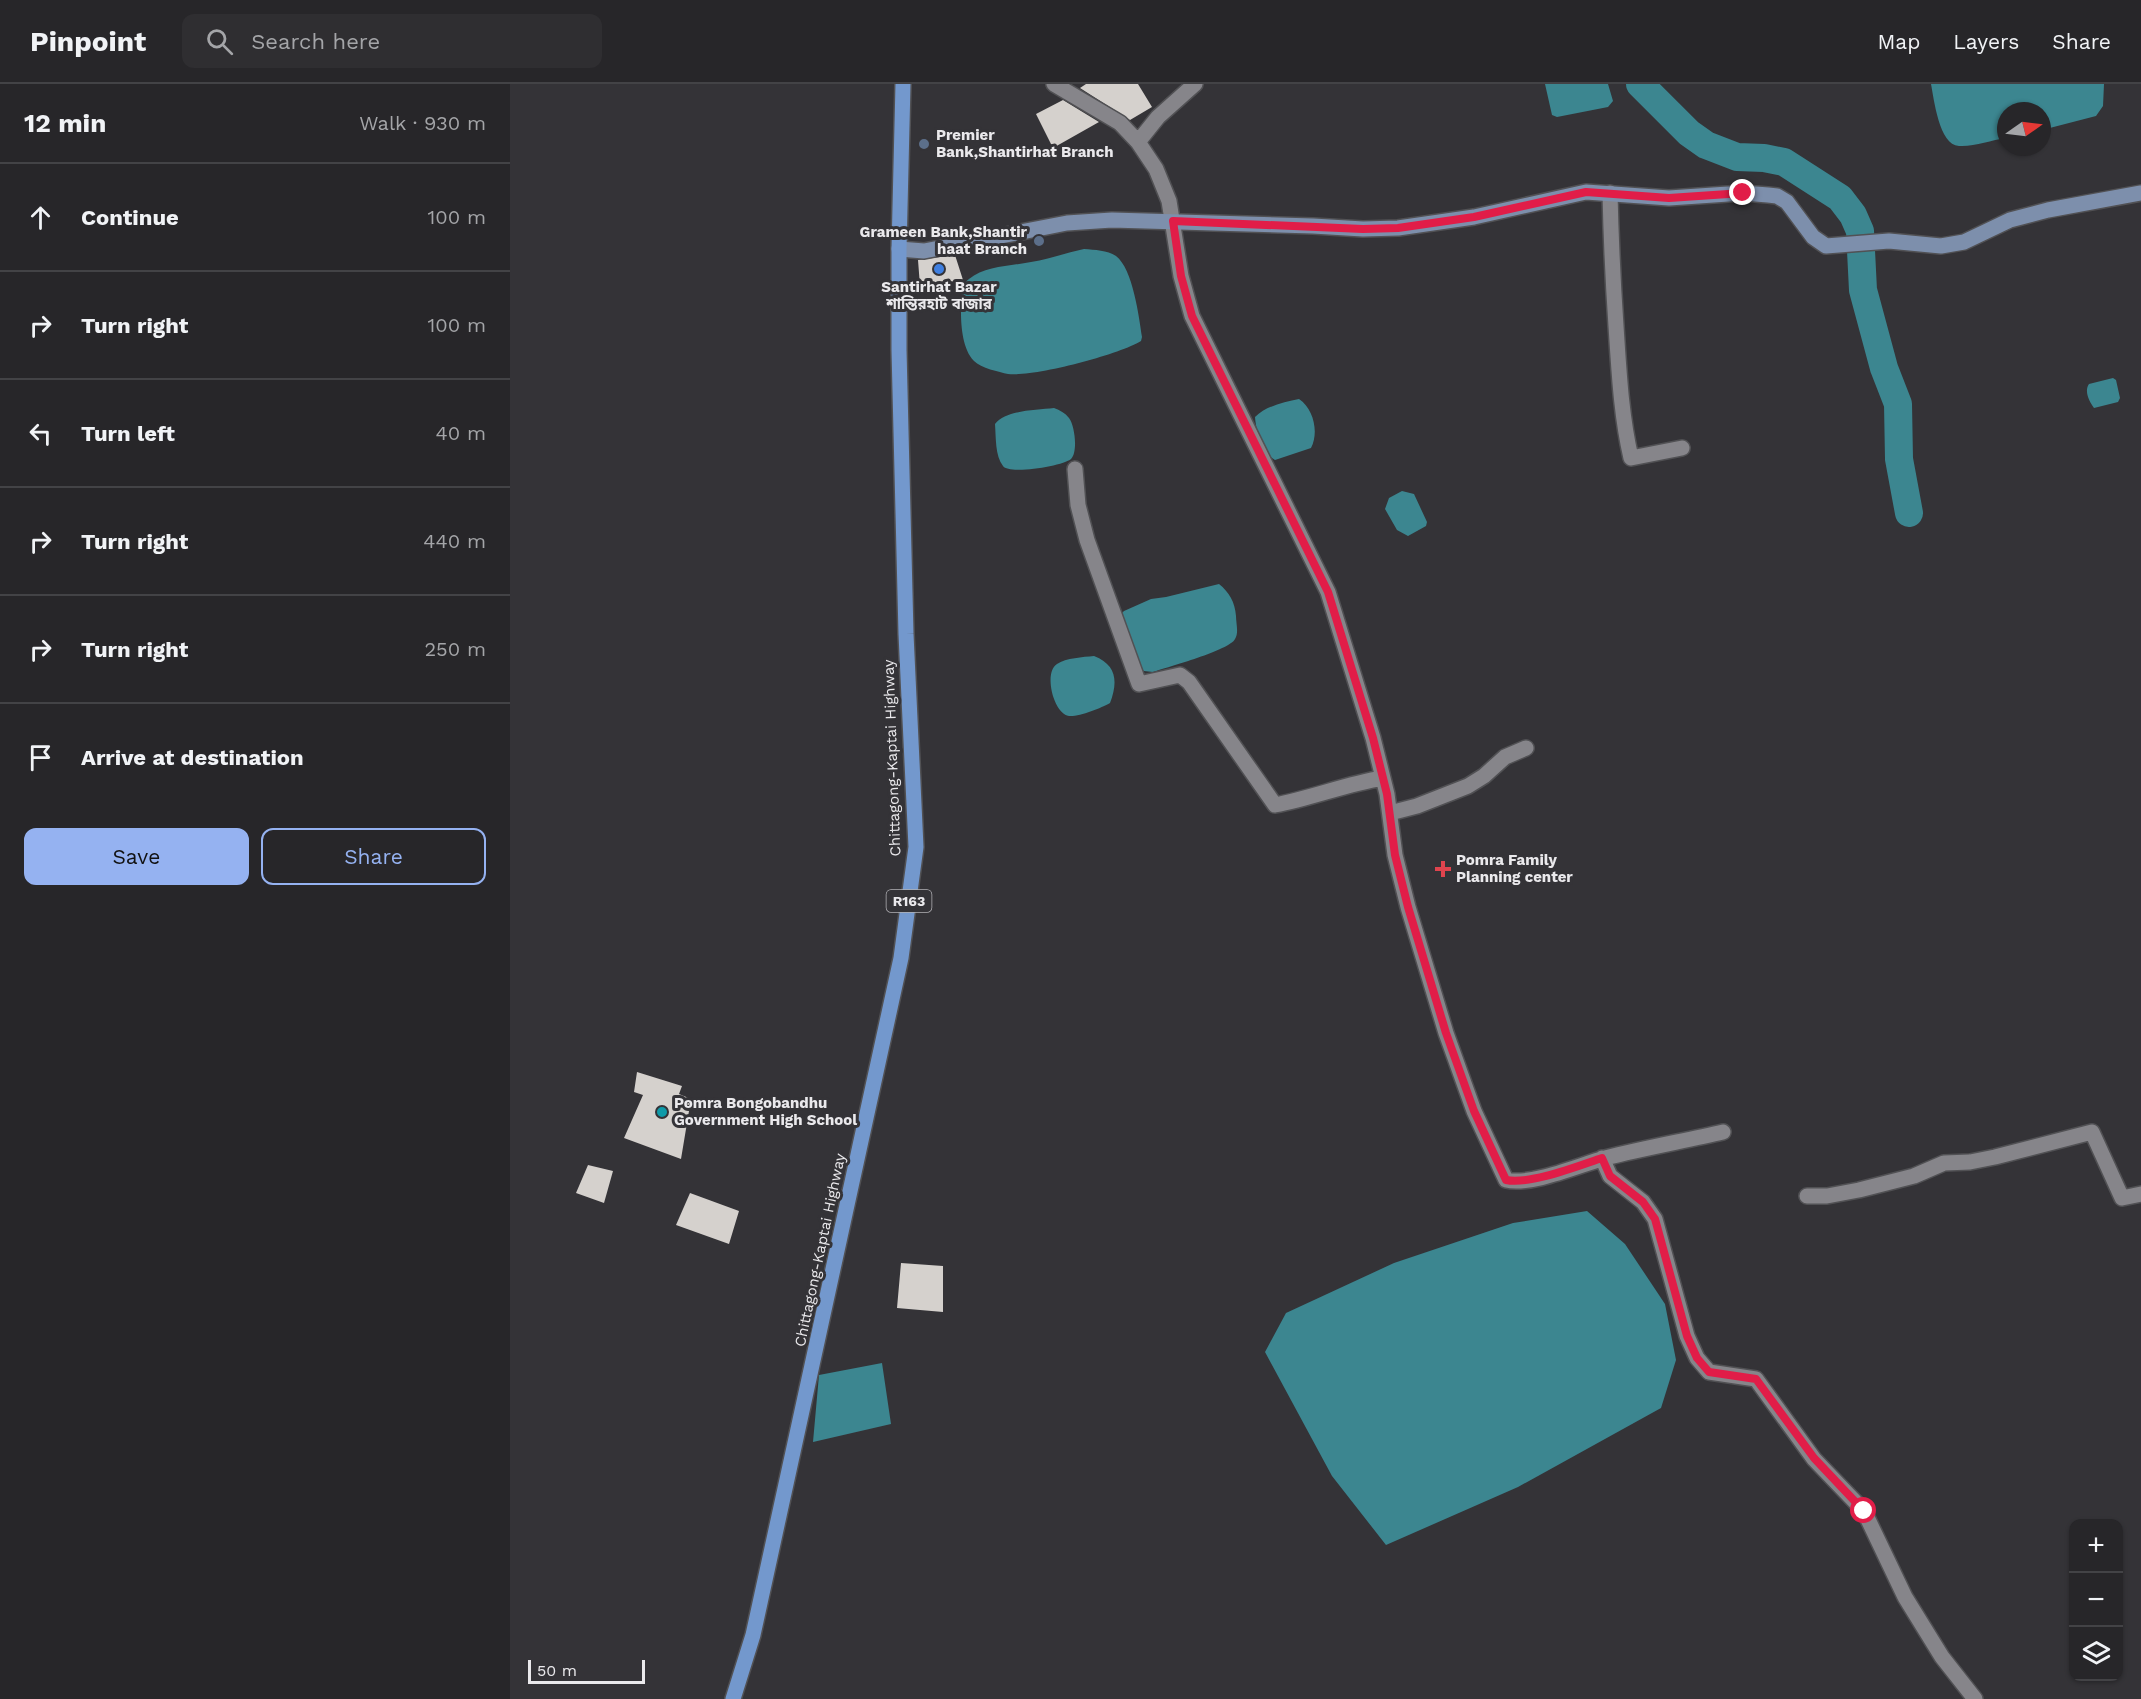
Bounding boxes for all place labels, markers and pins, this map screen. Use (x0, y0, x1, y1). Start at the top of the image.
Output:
place label: Premier Bank,Shantirhat Branch (936, 126, 1113, 161)
marker: Premier Bank,Shantirhat Branch (917, 137, 931, 151)
place label: Grameen Bank,Shantir haat Branch (860, 223, 1028, 258)
marker: Grameen Bank,Shantir haat Branch (1032, 234, 1046, 248)
marker: Santirhat Bazar শান্তিরহাট বাজার (932, 262, 946, 276)
place label: Santirhat Bazar শান্তিরহাট বাজার (881, 278, 997, 313)
place label: Pomra Family Planning center (1456, 851, 1573, 886)
marker: Pomra Family Planning center (1434, 860, 1452, 878)
place label: Pomra Bongobandhu Government High School (674, 1094, 857, 1129)
marker: Pomra Bongobandhu Government High School (655, 1105, 669, 1119)

